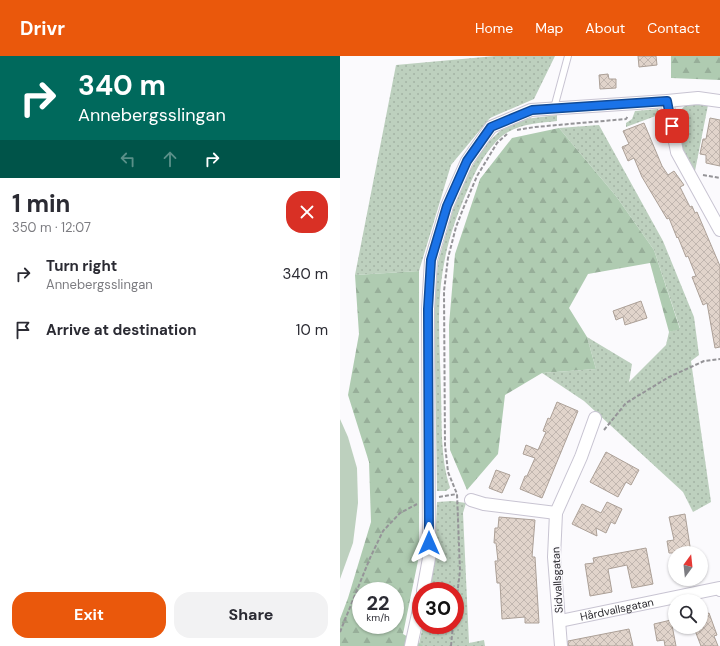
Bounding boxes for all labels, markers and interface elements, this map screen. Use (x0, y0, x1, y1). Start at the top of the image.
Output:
text: Drivr (20, 16, 65, 41)
text: Home (475, 19, 513, 37)
text: Map (535, 19, 563, 37)
text: About (585, 19, 625, 37)
text: Contact (647, 19, 700, 37)
text: 340 m (78, 67, 166, 104)
icon: right (12, 72, 64, 124)
text: Annebergsslingan (78, 103, 226, 127)
pin (655, 109, 689, 143)
icon: arrive (661, 115, 683, 137)
icon: left (117, 148, 139, 170)
icon: ahead (159, 148, 181, 170)
icon: right (201, 148, 223, 170)
text: 1 min (12, 188, 70, 219)
button: close (286, 191, 328, 233)
text: 350 m · 12:07 (12, 219, 91, 236)
text: Turn right (46, 256, 117, 276)
icon: right (12, 263, 34, 285)
text: 340 m (282, 264, 328, 284)
text: Annebergsslingan (46, 276, 153, 293)
icon: arrive (12, 319, 34, 341)
text: Arrive at destination (46, 320, 197, 340)
text: 10 m (296, 320, 328, 340)
position arrow (408, 522, 450, 564)
street label: Sidvallsgatan (548, 546, 566, 614)
north arrow (668, 546, 708, 586)
map controls (668, 546, 708, 634)
speed limit sign: 30 (412, 582, 464, 634)
text: 22 (366, 590, 390, 616)
button: Exit (12, 592, 166, 638)
button: Share (174, 592, 328, 638)
button: search (668, 594, 708, 634)
street label: Hårdvallsgatan (579, 595, 655, 624)
text: km/h (366, 611, 390, 624)

